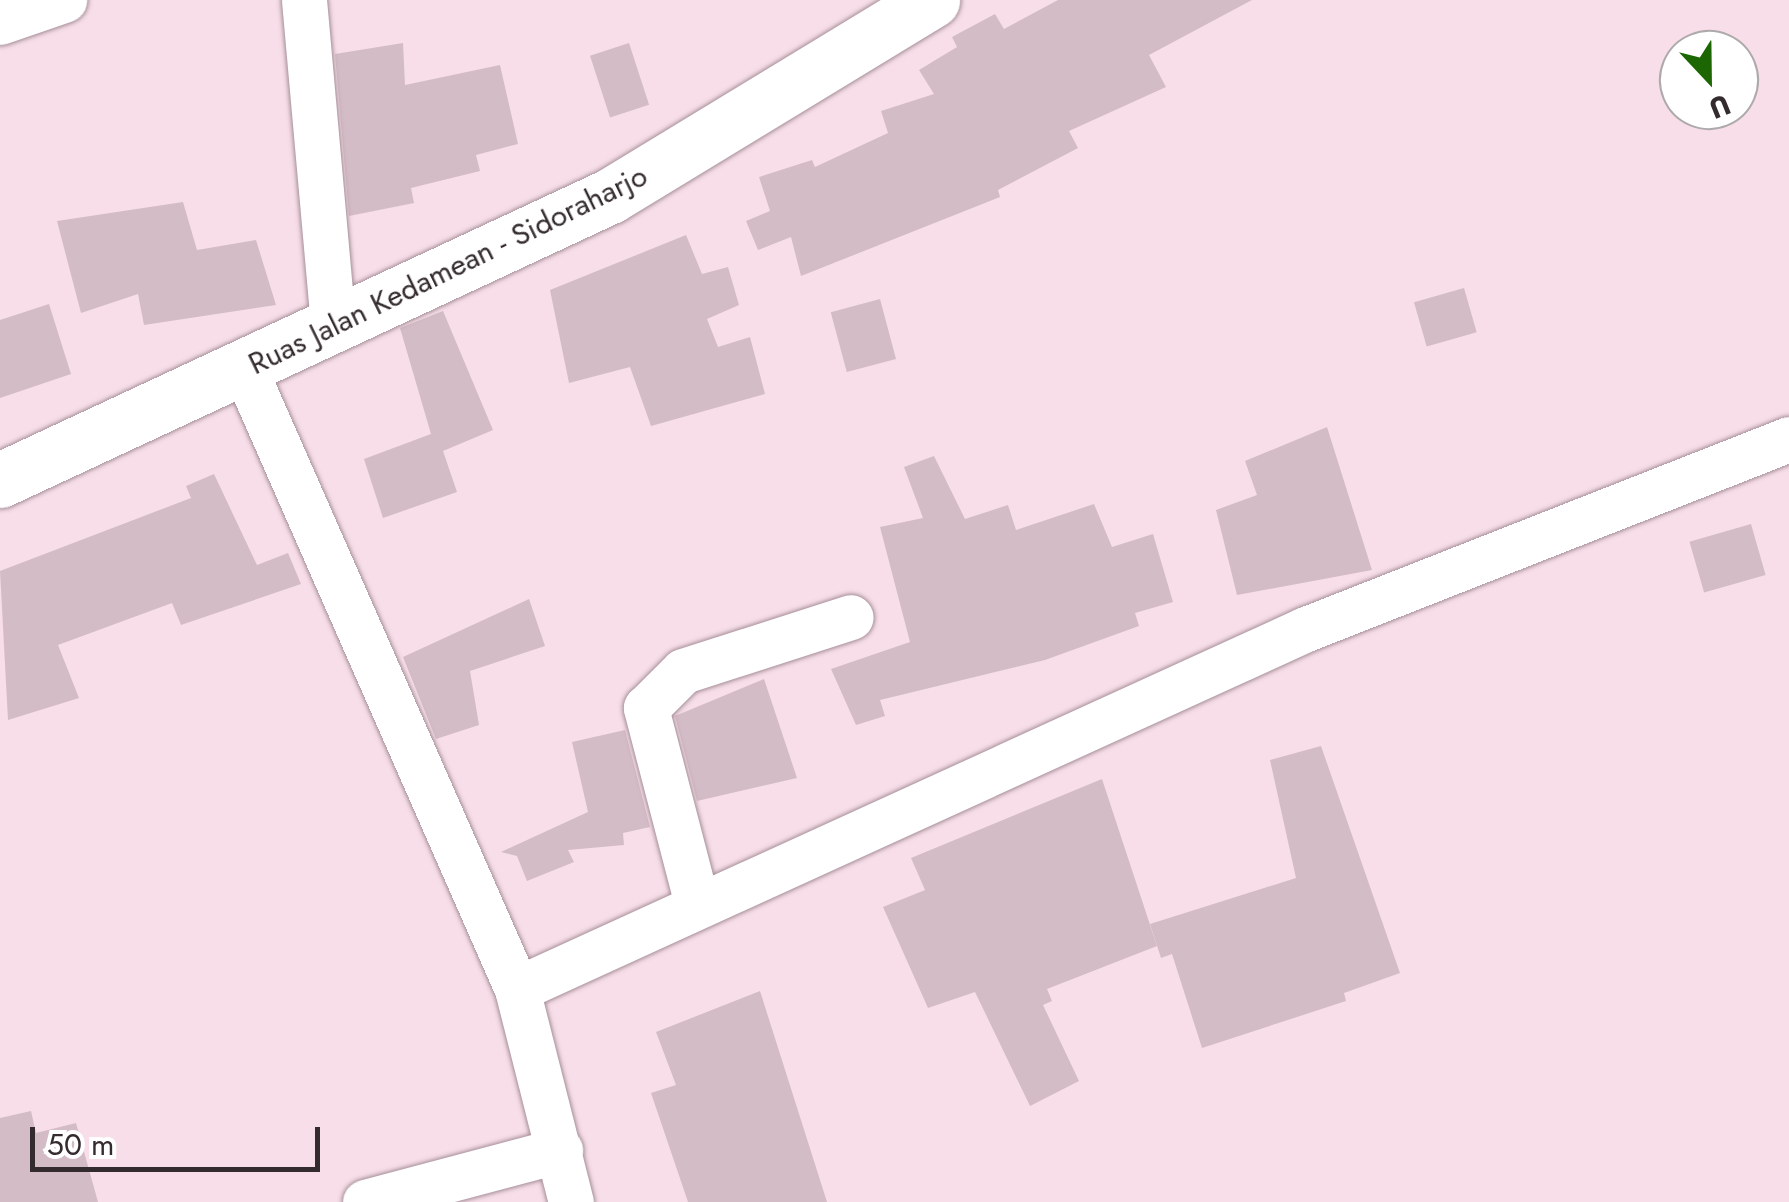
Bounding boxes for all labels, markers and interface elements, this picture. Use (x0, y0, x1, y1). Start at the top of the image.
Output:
north arrow (1659, 30, 1759, 130)
text: U (1703, 84, 1736, 129)
street label: Ruas Jalan Kedamean - Sidoraharjo (243, 158, 653, 382)
scale bar (35, 1107, 325, 1169)
text: 50 m (47, 1123, 114, 1166)

